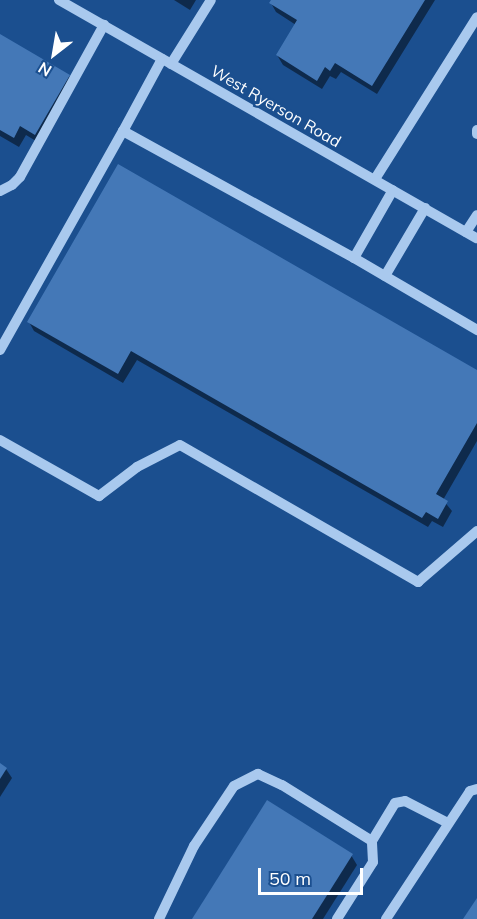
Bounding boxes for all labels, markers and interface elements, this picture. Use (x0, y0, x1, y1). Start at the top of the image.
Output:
north arrow (24, 24, 84, 84)
text: N (34, 58, 55, 81)
street label: West Ryerson Road (208, 61, 344, 151)
scale bar (261, 856, 366, 894)
text: 50 m (269, 867, 311, 890)

